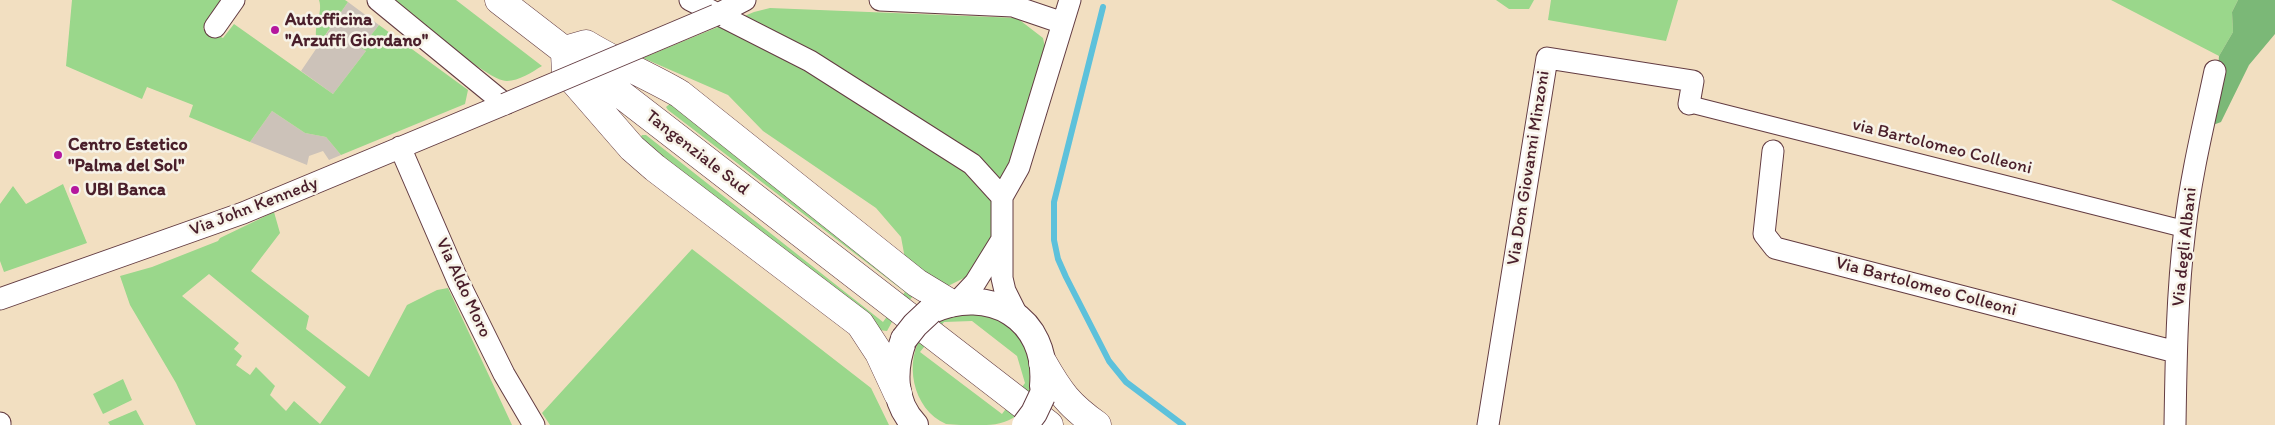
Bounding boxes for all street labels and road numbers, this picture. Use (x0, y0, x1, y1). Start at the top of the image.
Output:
street label: Via Don Giovanni Minzoni (1503, 69, 1555, 267)
street label: Tangenziale Sud (641, 106, 753, 200)
street label: via Bartolomeo Colleoni (1850, 114, 2034, 180)
street label: Via John Kennedy (187, 173, 321, 241)
street label: Via degli Albani (2168, 186, 2202, 308)
street label: Via Aldo Moro (431, 235, 495, 341)
street label: Via Bartolomeo Colleoni (1833, 252, 2019, 322)

